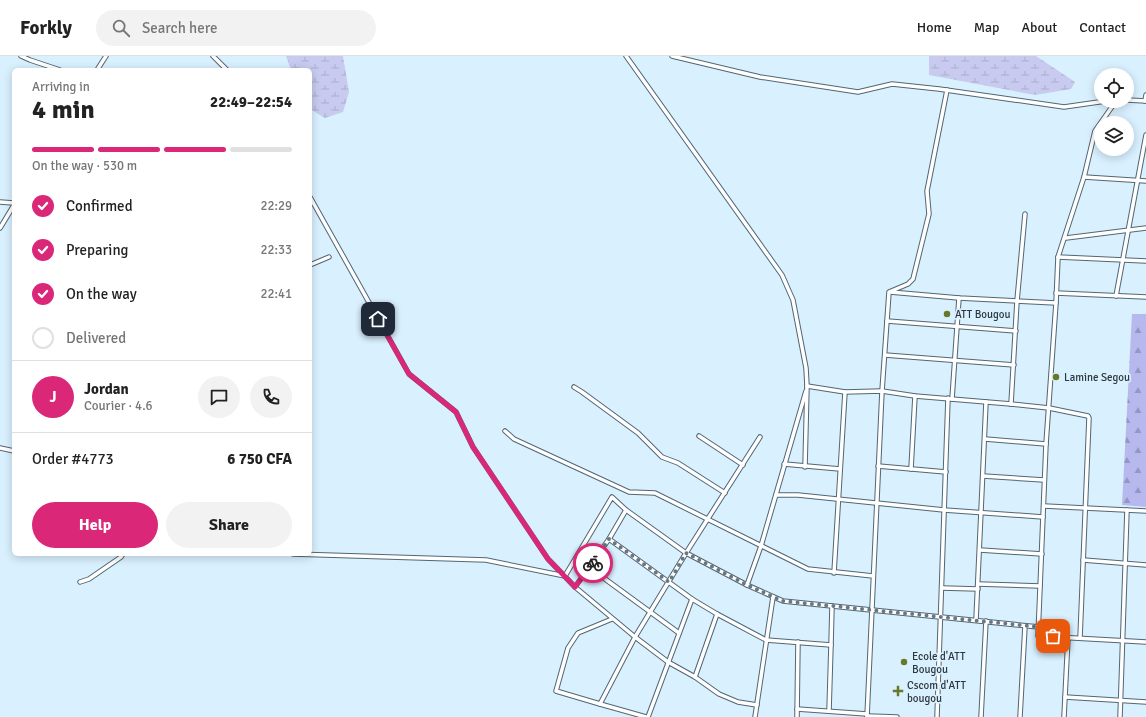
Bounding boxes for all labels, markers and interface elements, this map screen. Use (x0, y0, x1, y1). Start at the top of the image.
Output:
search box (96, 10, 376, 46)
text: Forkly (20, 16, 72, 40)
icon: search (110, 17, 132, 39)
text: Search here (142, 19, 218, 37)
text: Home (917, 19, 952, 36)
text: Map (974, 19, 999, 36)
text: About (1021, 19, 1057, 36)
text: Contact (1079, 19, 1126, 36)
map controls (1094, 68, 1134, 156)
button: locate (1094, 68, 1134, 108)
text: Arriving in (32, 79, 90, 95)
text: 22:49–22:54 (210, 93, 292, 111)
text: 4 min (32, 94, 95, 126)
button: layers (1094, 116, 1134, 156)
text: On the way · 530 m (32, 158, 137, 174)
icon: check (32, 195, 54, 217)
text: Confirmed (66, 197, 133, 215)
text: 22:29 (260, 198, 292, 214)
icon: check (32, 239, 54, 261)
text: Preparing (66, 241, 129, 259)
text: 22:33 (260, 242, 292, 258)
icon: check (32, 283, 54, 305)
text: On the way (66, 285, 137, 303)
text: 22:41 (260, 286, 292, 302)
pin (361, 302, 395, 336)
icon: home (367, 308, 389, 330)
place label: ATT Bougou (955, 308, 1011, 321)
marker: ATT Bougou (942, 309, 952, 319)
text: Delivered (66, 329, 126, 347)
place label: Lamine Segou (1064, 371, 1130, 384)
marker: Lamine Segou (1051, 372, 1061, 382)
button: chat (198, 376, 240, 418)
button: phone (250, 376, 292, 418)
text: Jordan (84, 380, 129, 398)
text: J (49, 388, 57, 406)
text: Courier · 4.6 (84, 398, 153, 414)
text: Order #4773 (32, 450, 114, 468)
text: 6 750 CFA (227, 450, 292, 468)
button: Help (32, 502, 158, 548)
button: Share (166, 502, 292, 548)
courier (573, 543, 613, 583)
icon: bike (582, 552, 604, 574)
pin (1036, 619, 1070, 653)
icon: bag (1042, 625, 1064, 647)
place label: Ecole d'ATT Bougou (912, 650, 966, 676)
marker: Ecole d'ATT Bougou (899, 657, 909, 667)
place label: Cscom d'ATT bougou (907, 679, 966, 705)
marker: Cscom d'ATT bougou (892, 685, 904, 697)

